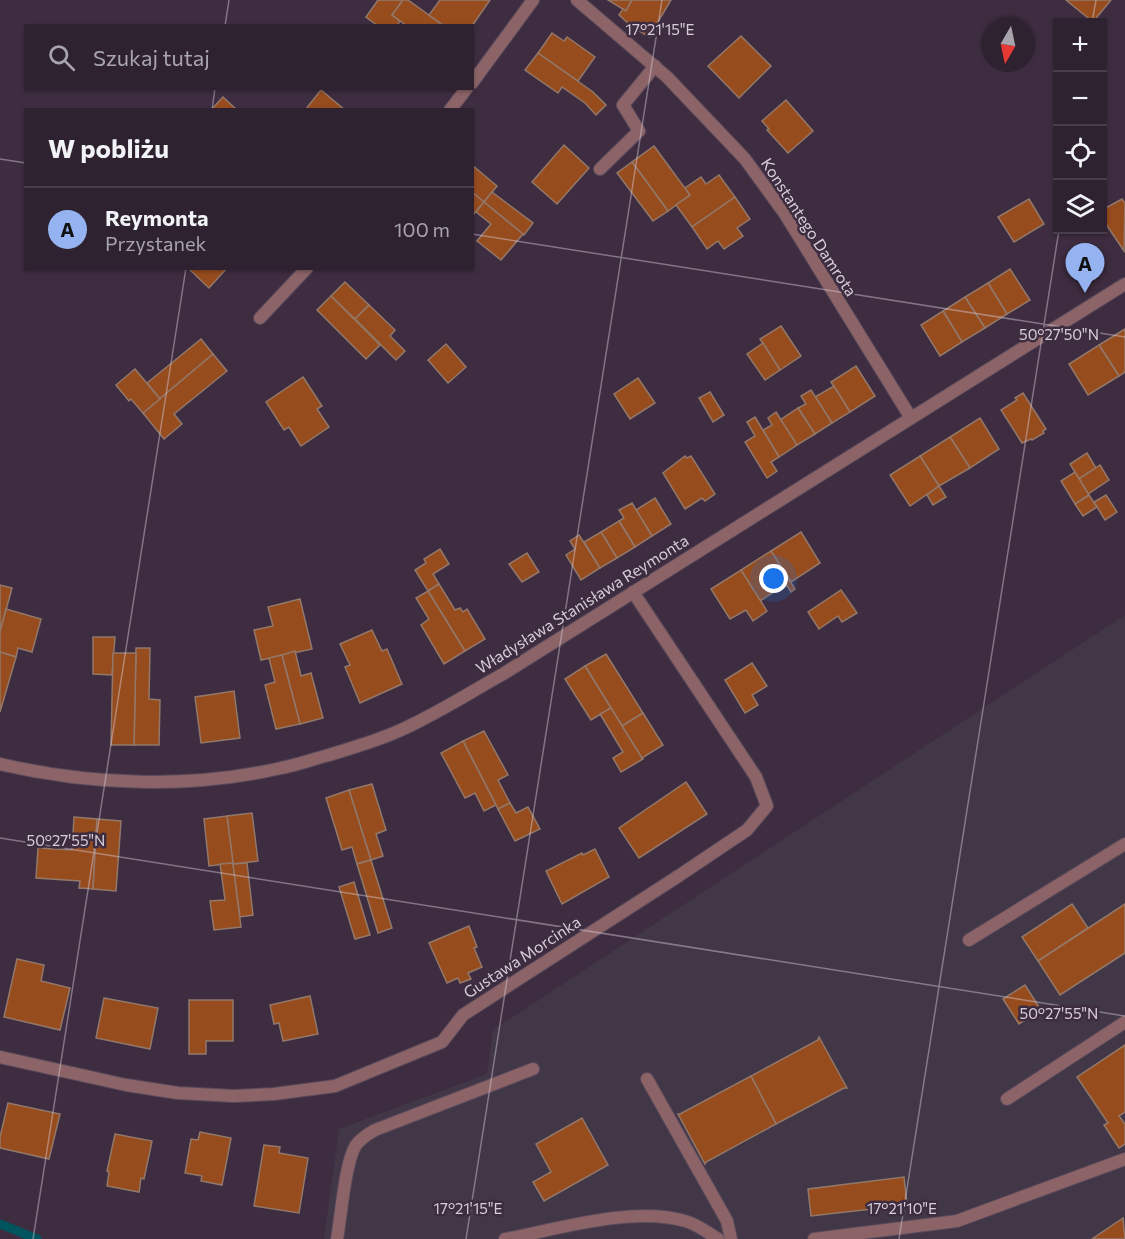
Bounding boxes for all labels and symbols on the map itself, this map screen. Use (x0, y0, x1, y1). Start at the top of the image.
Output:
north arrow (981, 18, 1035, 72)
text: 17°21'15"E (626, 20, 694, 38)
street label: Konstantego Damrota (758, 154, 861, 299)
pin: A (1066, 244, 1104, 293)
text: 50°27'50"N (1019, 325, 1099, 343)
street label: Władysława Stanisława Reymonta (472, 530, 692, 677)
your location (759, 564, 788, 593)
text: 50°27'55"N (27, 831, 105, 849)
street label: Gustawa Morcinka (460, 912, 584, 1002)
text: 50°27'55"N (1020, 1004, 1098, 1022)
text: 17°21'15"E (434, 1199, 502, 1217)
text: 17°21'10"E (867, 1199, 937, 1217)

